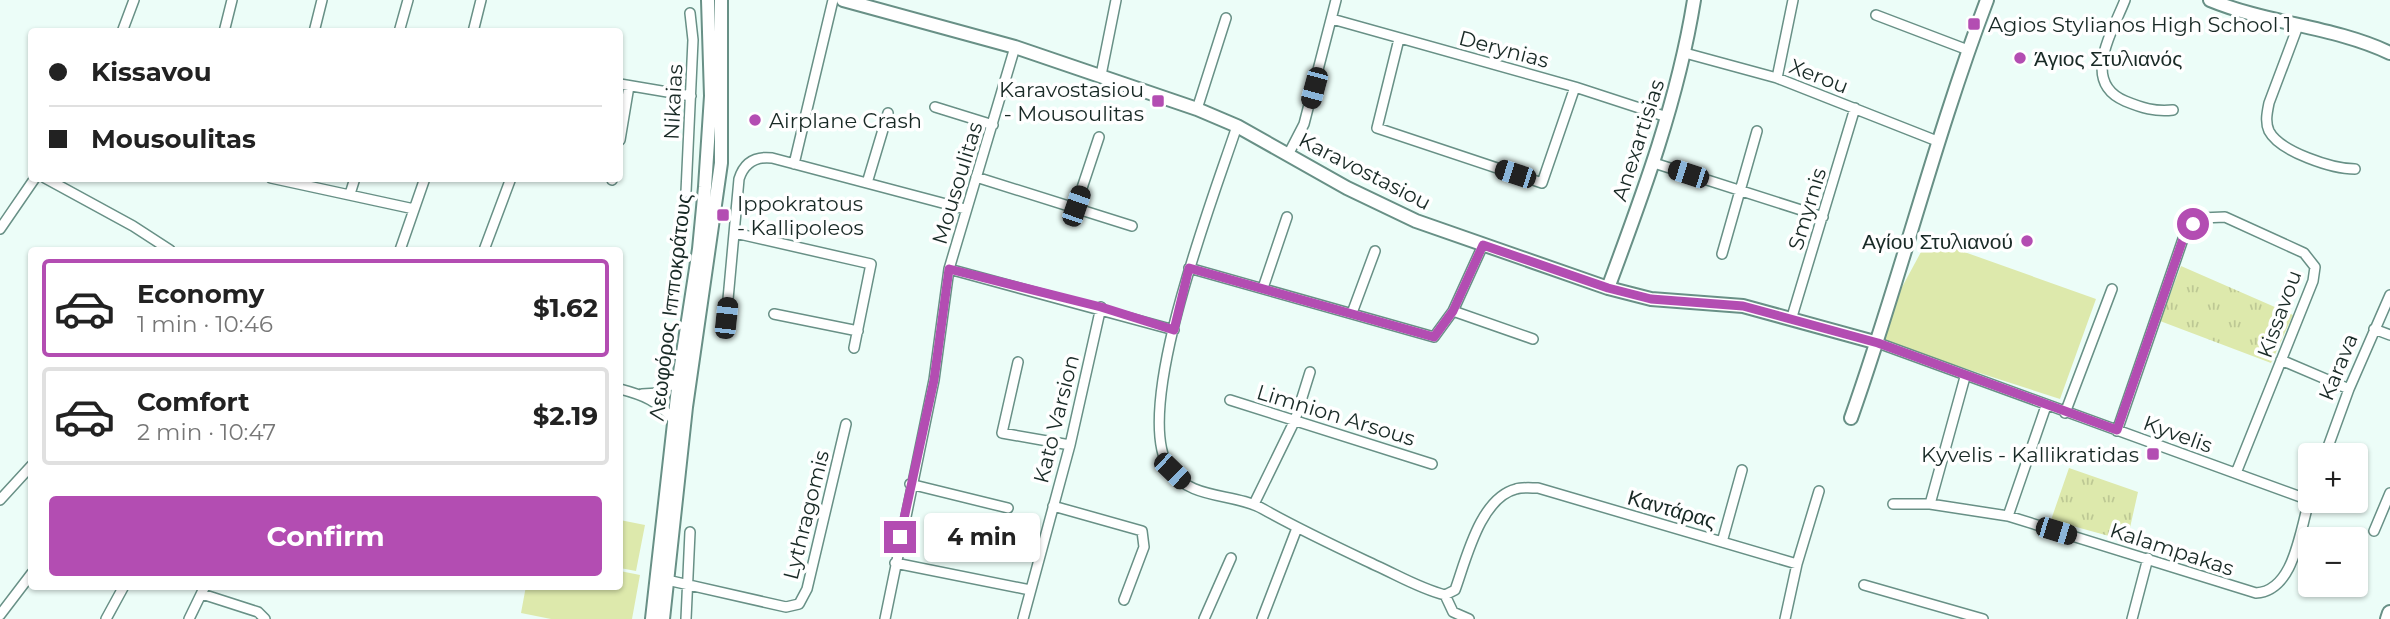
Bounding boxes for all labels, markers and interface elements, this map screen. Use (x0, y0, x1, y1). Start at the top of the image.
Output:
place label: Agios Stylianos High School 1 (1988, 12, 2291, 37)
marker: Agios Stylianos High School 1 (1966, 16, 1982, 32)
street label: Derynias (1456, 25, 1552, 73)
place label: Άγιος Στυλιανός (2034, 46, 2182, 71)
marker: Άγιος Στυλιανός (2012, 50, 2028, 66)
street label: Xerou (1786, 53, 1852, 99)
text: Kissavou (91, 56, 212, 88)
street label: Nikaias (659, 64, 687, 140)
car (1299, 65, 1330, 111)
street label: Anexartisias (1607, 76, 1669, 204)
place label: Karavostasiou - Mousoulitas (999, 77, 1144, 126)
marker: Karavostasiou - Mousoulitas (1150, 93, 1166, 109)
place label: Airplane Crash (769, 108, 922, 133)
marker: Airplane Crash (747, 112, 763, 128)
street label: Mousoulitas (927, 119, 987, 247)
text: Mousoulitas (91, 123, 256, 155)
street label: Karavostasiou (1295, 127, 1435, 215)
car (1492, 158, 1539, 190)
car (1665, 158, 1712, 190)
street label: Smyrnis (1783, 165, 1831, 253)
car (1060, 183, 1093, 229)
place label: Ippokratous - Kallipoleos (737, 191, 864, 240)
street label: Λεωφόρος Ιπποκράτους (644, 192, 696, 422)
marker: Ippokratous - Kallipoleos (715, 207, 731, 223)
route start (2177, 208, 2209, 240)
place label: Αγίου Στυλιανού (1862, 229, 2013, 254)
marker: Αγίου Στυλιανού (2019, 233, 2035, 249)
street label: Kissavou (2252, 267, 2306, 361)
icon: car (53, 277, 116, 340)
text: Economy (137, 278, 264, 310)
text: $1.62 (533, 292, 598, 324)
car (714, 296, 739, 340)
text: 1 min · 10:46 (137, 310, 273, 338)
street label: Karava (2313, 330, 2363, 404)
street label: Kato Varsion (1028, 352, 1084, 486)
street label: Limnion Arsous (1254, 379, 1418, 451)
icon: car (53, 385, 116, 448)
text: Comfort (137, 386, 249, 418)
text: $2.19 (533, 400, 598, 432)
street label: Kyvelis (2140, 410, 2216, 458)
text: 2 min · 10:47 (137, 418, 276, 446)
place label: Kyvelis - Kallikratidas (1921, 442, 2139, 467)
map controls (2298, 443, 2368, 597)
button: + (2298, 443, 2368, 513)
marker: Kyvelis - Kallikratidas (2145, 446, 2161, 462)
street label: Lythragomis (778, 448, 834, 582)
car (1150, 449, 1195, 493)
street label: Καντάρας (1625, 484, 1719, 534)
button: Confirm (49, 496, 602, 576)
callout: 4 min (925, 512, 1040, 562)
car (2033, 515, 2080, 547)
street label: Kalampakas (2107, 517, 2237, 581)
route end (884, 521, 916, 553)
text: 4 min (947, 523, 1017, 551)
button: − (2298, 527, 2368, 597)

